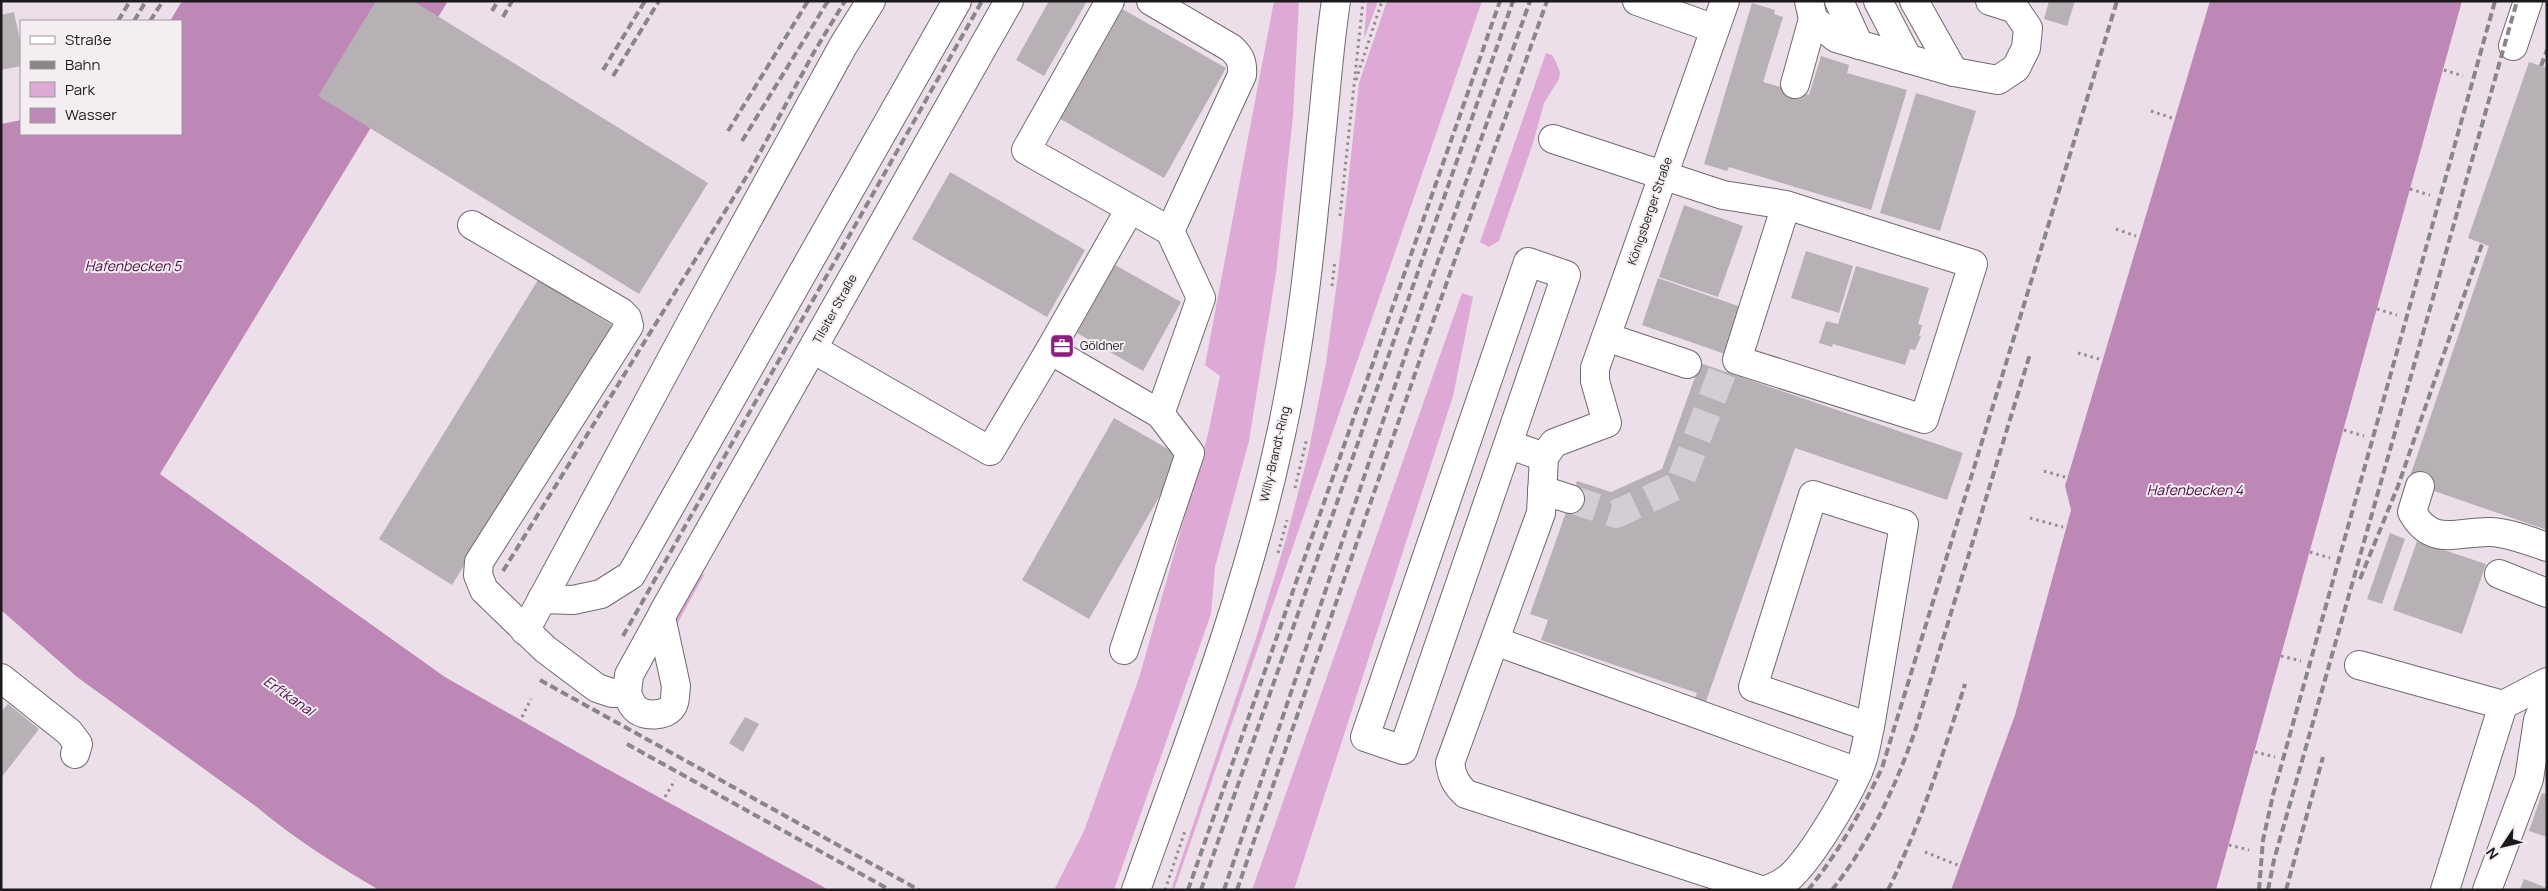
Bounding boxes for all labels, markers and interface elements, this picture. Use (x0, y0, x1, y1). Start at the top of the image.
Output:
legend (20, 20, 182, 135)
text: Straße (65, 29, 112, 50)
text: Bahn (65, 54, 100, 75)
text: Park (65, 79, 95, 100)
text: Wasser (65, 104, 117, 125)
street label: Königsberger Straße (1623, 155, 1676, 267)
water label: Hafenbecken 5 (85, 256, 183, 275)
street label: Tilsiter Straße (808, 271, 861, 347)
office icon: Göldner (1049, 333, 1075, 359)
place label: Göldner (1080, 337, 1125, 354)
street label: Willy-Brandt-Ring (1255, 404, 1294, 503)
water label: Hafenbecken 4 (2147, 480, 2244, 499)
water label: Erftkanal (260, 671, 320, 721)
north arrow (2478, 821, 2528, 871)
text: N (2481, 844, 2503, 863)

